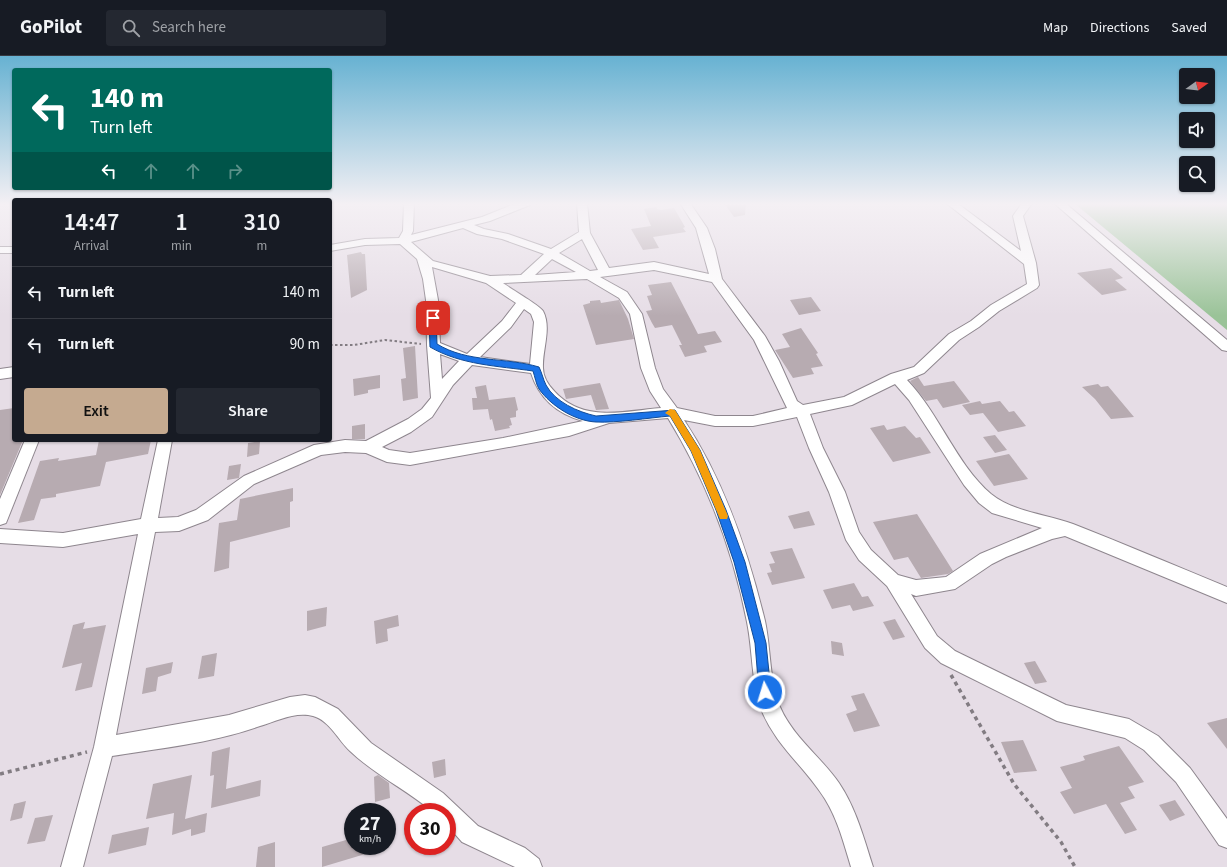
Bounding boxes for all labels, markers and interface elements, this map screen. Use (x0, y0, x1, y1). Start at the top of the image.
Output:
search box (106, 10, 386, 46)
text: GoPilot (20, 14, 82, 41)
icon: search (120, 17, 142, 39)
text: Search here (152, 17, 226, 38)
text: Map (1043, 18, 1068, 38)
text: Directions (1090, 18, 1149, 38)
text: Saved (1171, 18, 1207, 38)
north arrow (1179, 68, 1215, 104)
map controls (1179, 68, 1215, 192)
text: 140 m (90, 78, 164, 118)
icon: left (24, 84, 76, 136)
button: sound (1179, 112, 1215, 148)
text: Turn left (90, 115, 152, 140)
button: search (1179, 156, 1215, 192)
icon: left (98, 160, 120, 182)
icon: ahead (140, 160, 162, 182)
icon: ahead (182, 160, 204, 182)
icon: right (224, 160, 246, 182)
text: 14:47 (64, 205, 119, 240)
text: 1 (175, 205, 188, 240)
text: 310 (244, 205, 280, 240)
text: Arrival (74, 237, 109, 255)
text: min (171, 237, 192, 255)
text: m (257, 237, 267, 255)
icon: left (24, 282, 46, 304)
text: Turn left (58, 282, 114, 303)
text: 140 m (282, 282, 320, 303)
pin (416, 301, 450, 335)
icon: arrive (422, 307, 444, 329)
icon: left (24, 334, 46, 356)
text: Turn left (58, 334, 114, 355)
text: 90 m (290, 334, 320, 355)
button: Exit (24, 388, 168, 434)
button: Share (176, 388, 320, 434)
position arrow (744, 671, 786, 713)
speed limit sign: 30 (404, 803, 456, 855)
text: 27 (359, 810, 381, 838)
text: km/h (359, 832, 381, 846)

